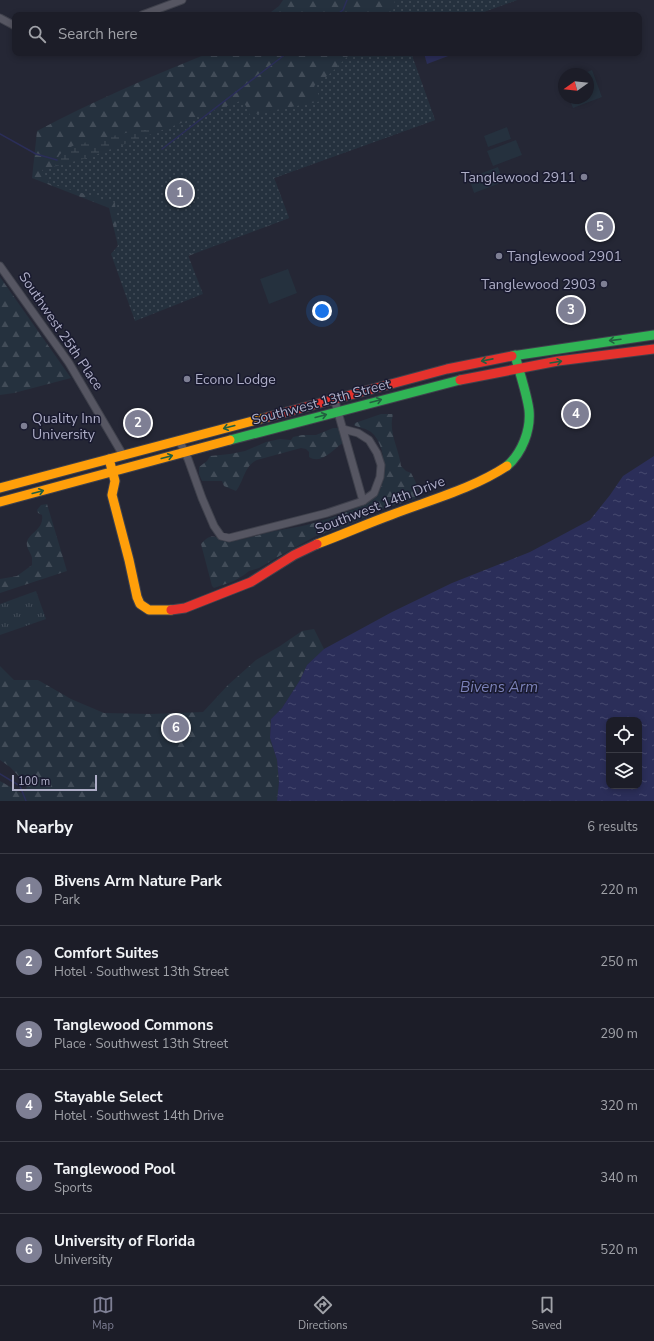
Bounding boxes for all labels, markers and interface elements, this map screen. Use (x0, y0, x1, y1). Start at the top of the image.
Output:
search box (12, 12, 642, 56)
icon: search (26, 23, 48, 45)
text: Search here (58, 24, 138, 44)
north arrow (558, 68, 594, 104)
place label: Tanglewood 2911 (461, 168, 576, 187)
marker: Tanglewood 2911 (579, 172, 589, 182)
pin: 1 (167, 178, 193, 208)
pin: 5 (587, 212, 613, 242)
place label: Tanglewood 2901 (507, 247, 622, 266)
marker: Tanglewood 2901 (494, 251, 504, 261)
street label: Southwest 25th Place (14, 268, 108, 394)
place label: Tanglewood 2903 (481, 275, 596, 294)
marker: Tanglewood 2903 (599, 279, 609, 289)
pin: 3 (558, 295, 584, 325)
your location (312, 301, 332, 321)
one-way arrow (609, 336, 622, 344)
one-way arrow (481, 357, 494, 365)
one-way arrow (550, 358, 563, 366)
place label: Econo Lodge (195, 370, 276, 389)
marker: Econo Lodge (182, 374, 192, 384)
street label: Southwest 13th Street (250, 374, 392, 430)
one-way arrow (369, 397, 382, 404)
pin: 4 (563, 399, 589, 429)
pin: 2 (125, 408, 151, 438)
place label: Quality Inn University (32, 409, 101, 444)
one-way arrow (314, 412, 327, 419)
marker: Quality Inn University (19, 421, 29, 431)
one-way arrow (223, 423, 236, 431)
one-way arrow (161, 453, 174, 461)
street label: Southwest 14th Drive (312, 471, 448, 539)
one-way arrow (31, 488, 44, 496)
water label: Bivens Arm (460, 677, 538, 697)
pin: 6 (163, 713, 189, 743)
map controls (606, 717, 642, 789)
button: locate (606, 717, 642, 753)
button: layers (606, 753, 642, 789)
scale bar (12, 773, 97, 792)
text: 100 m (18, 774, 50, 789)
text: Nearby (16, 816, 73, 839)
text: 6 results (587, 818, 638, 836)
text: Bivens Arm Nature Park (54, 871, 222, 891)
text: 1 (25, 881, 33, 899)
text: 220 m (600, 881, 638, 899)
text: Park (54, 891, 80, 909)
text: Comfort Suites (54, 943, 159, 963)
text: 2 (25, 953, 33, 971)
text: 250 m (600, 953, 638, 971)
text: Hotel · Southwest 13th Street (54, 963, 229, 981)
text: Tanglewood Commons (54, 1015, 213, 1035)
text: 3 (25, 1025, 33, 1043)
text: 290 m (600, 1025, 638, 1043)
text: Place · Southwest 13th Street (54, 1035, 228, 1053)
text: Stayable Select (54, 1087, 162, 1107)
text: 4 (25, 1097, 33, 1115)
text: 320 m (600, 1097, 638, 1115)
text: Hotel · Southwest 14th Drive (54, 1107, 224, 1125)
text: Tanglewood Pool (54, 1159, 175, 1179)
text: 5 (25, 1169, 33, 1187)
text: 340 m (600, 1169, 638, 1187)
text: Sports (54, 1179, 93, 1197)
text: University of Florida (54, 1231, 195, 1251)
text: 6 (25, 1241, 33, 1259)
text: 520 m (600, 1241, 638, 1259)
text: University (54, 1251, 113, 1269)
tab: Map (92, 1294, 114, 1333)
tab: Directions (298, 1294, 348, 1333)
tab: Saved (532, 1294, 562, 1333)

